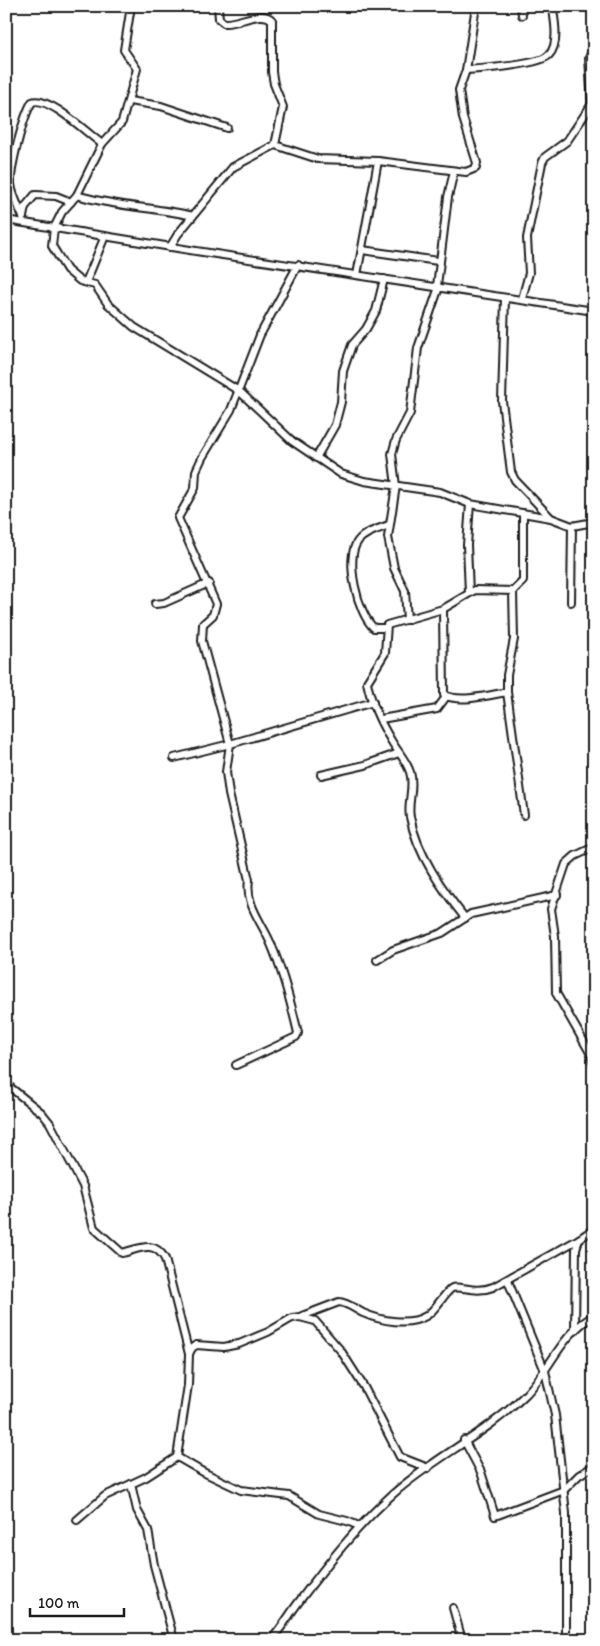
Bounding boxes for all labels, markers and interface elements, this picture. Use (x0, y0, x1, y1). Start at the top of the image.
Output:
scale bar (30, 1586, 124, 1618)
text: 100 m (38, 1594, 80, 1612)

